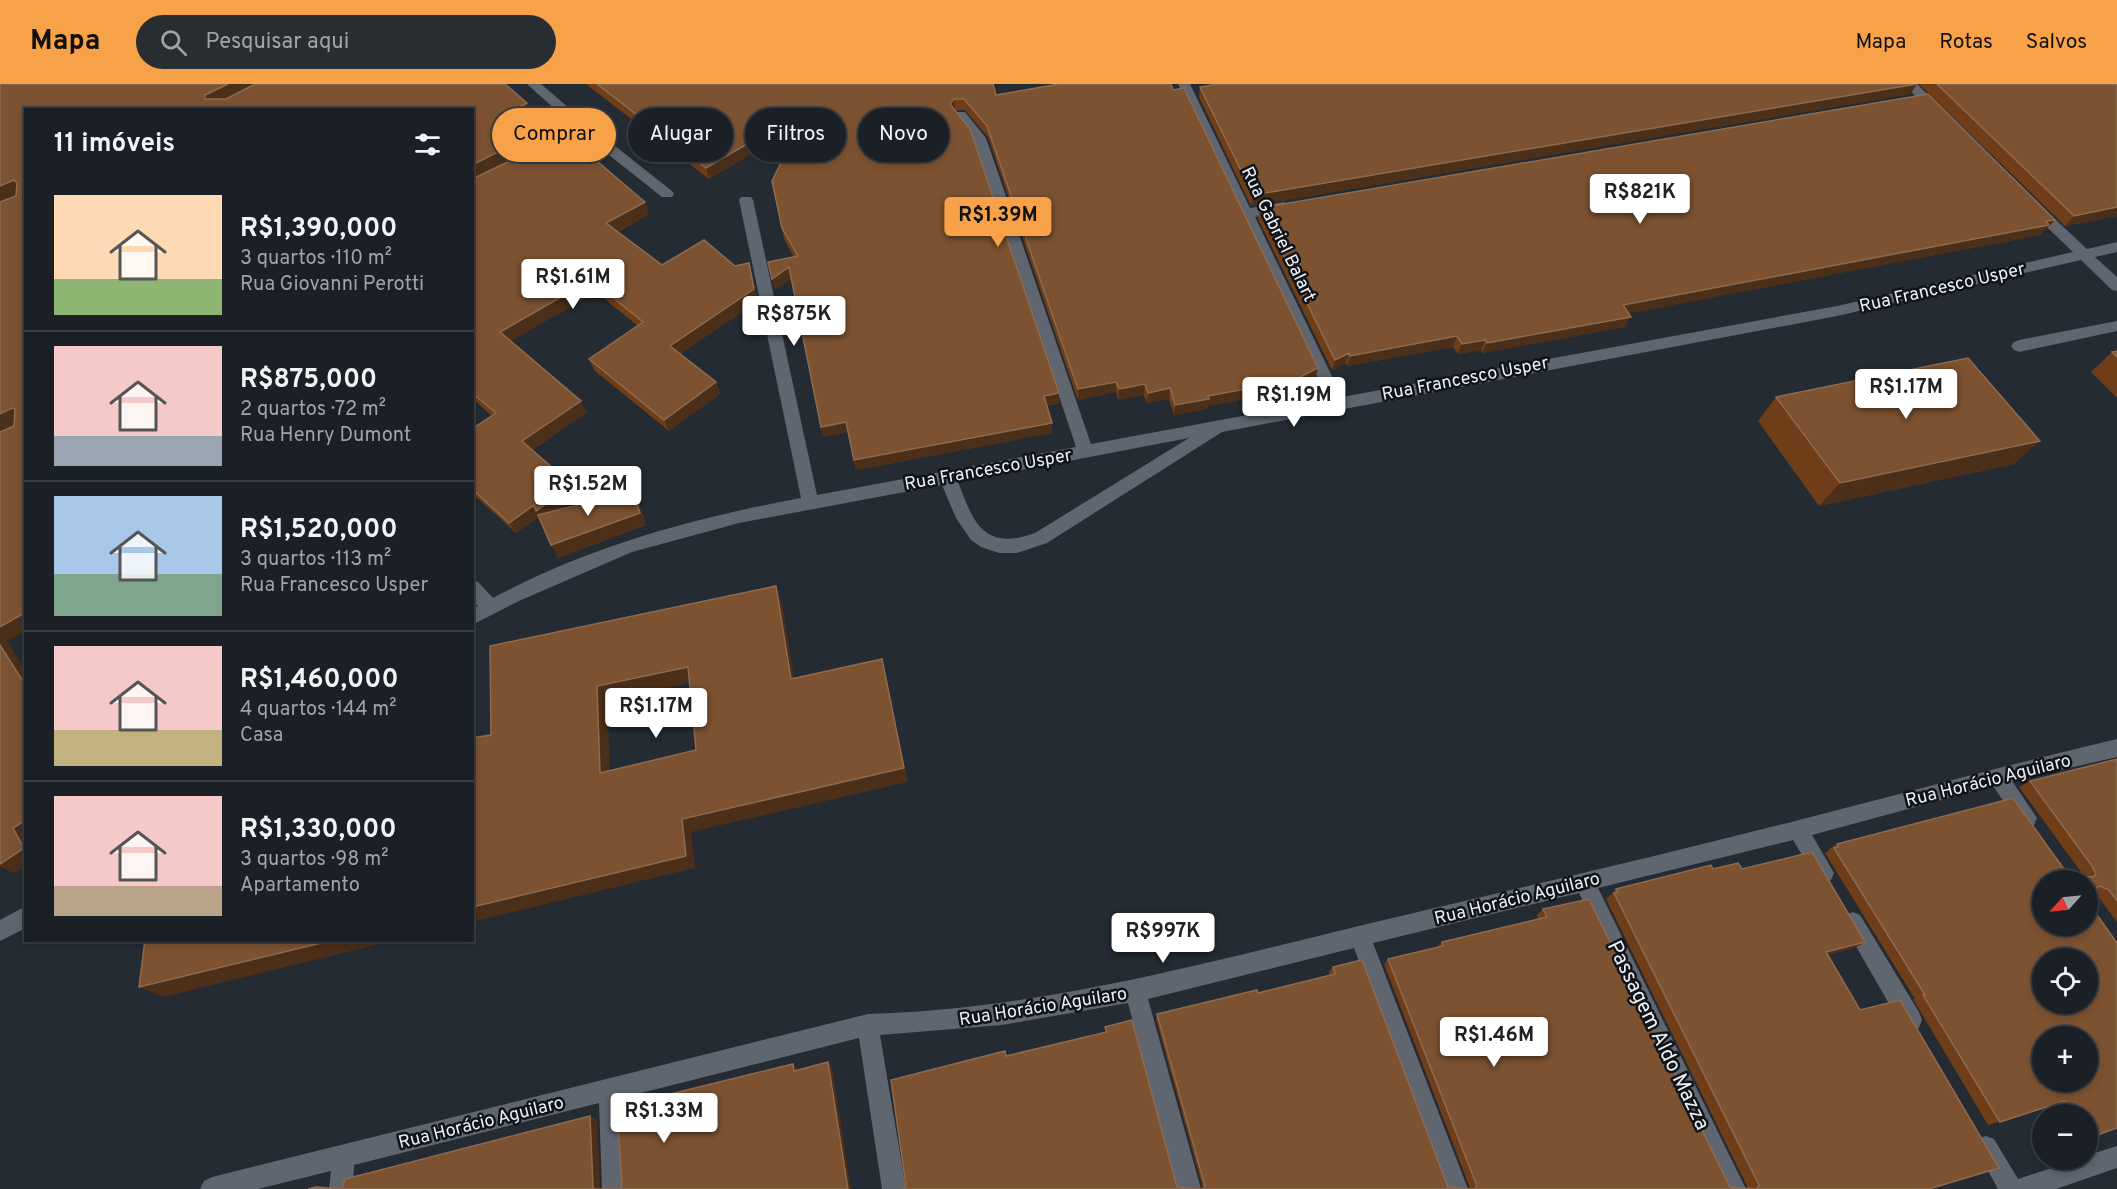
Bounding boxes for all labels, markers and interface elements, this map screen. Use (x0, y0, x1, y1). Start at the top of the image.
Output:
search box (136, 15, 556, 69)
text: Mapa (30, 24, 100, 60)
icon: search (157, 26, 190, 59)
text: Pesquisar aqui (205, 29, 349, 56)
text: Mapa (1856, 29, 1906, 56)
text: Rotas (1939, 29, 1993, 56)
text: Salvos (2026, 29, 2087, 56)
chip: Comprar (492, 108, 616, 162)
chip: Alugar (628, 108, 733, 162)
chip: Filtros (745, 108, 846, 162)
chip: Novo (858, 108, 949, 162)
text: 11 imóveis (54, 128, 175, 161)
icon: filters (411, 128, 444, 161)
street label: Rua Gabriel Balart (1235, 163, 1320, 306)
pin: R$821K (1591, 174, 1689, 225)
text: R$821K (1604, 180, 1676, 206)
pin: R$1.39M (943, 197, 1053, 248)
text: R$1.39M (958, 203, 1038, 229)
text: R$1,390,000 (240, 213, 397, 246)
icon: home (102, 219, 174, 291)
text: 3 quartos · 110 m² (240, 246, 392, 272)
street label: Rua Francesco Usper (1857, 258, 2028, 319)
pin: R$1.61M (518, 259, 628, 310)
text: R$1.61M (535, 265, 611, 291)
text: Rua Giovanni Perotti (240, 272, 424, 298)
pin: R$875K (745, 296, 843, 347)
text: R$875K (756, 302, 832, 328)
street label: Rua Francesco Usper (1380, 352, 1551, 407)
text: R$875,000 (240, 364, 377, 397)
pin: R$1.17M (1851, 369, 1961, 420)
icon: home (102, 370, 174, 442)
text: R$1.17M (1869, 375, 1943, 401)
pin: R$1.19M (1239, 377, 1349, 428)
text: R$1.19M (1256, 383, 1332, 409)
text: 2 quartos · 72 m² (240, 397, 386, 423)
text: Rua Henry Dumont (240, 423, 411, 449)
street label: Rua Francesco Usper (903, 444, 1074, 497)
pin: R$1.52M (533, 466, 643, 517)
text: R$1.52M (548, 472, 628, 498)
text: R$1,520,000 (240, 514, 398, 547)
icon: home (102, 520, 174, 592)
text: 3 quartos · 113 m² (240, 547, 391, 573)
text: Rua Francesco Usper (240, 573, 428, 599)
text: R$1,460,000 (240, 664, 398, 697)
icon: home (102, 670, 174, 742)
pin: R$1.17M (601, 688, 711, 739)
text: R$1.17M (619, 694, 693, 720)
text: 4 quartos · 144 m² (240, 697, 397, 723)
text: Casa (240, 723, 283, 749)
street label: Rua Horácio Aguilaro (1903, 750, 2073, 813)
text: R$1,330,000 (240, 814, 397, 847)
icon: home (102, 820, 174, 892)
text: 3 quartos · 98 m² (240, 847, 388, 873)
street label: Rua Horácio Aguilaro (1432, 868, 1602, 931)
north arrow (2032, 870, 2098, 936)
map controls (2032, 870, 2098, 1170)
text: Apartamento (240, 873, 360, 899)
pin: R$997K (1114, 913, 1212, 964)
text: R$997K (1126, 919, 1200, 945)
street label: Passagem Aldo Mazza (1600, 936, 1715, 1135)
button: locate (2032, 948, 2098, 1014)
street label: Rua Horácio Aguilaro (958, 983, 1129, 1032)
pin: R$1.46M (1439, 1017, 1549, 1068)
text: R$1.46M (1454, 1023, 1534, 1049)
button: + (2032, 1026, 2098, 1092)
street label: Rua Horácio Aguilaro (396, 1092, 566, 1155)
pin: R$1.33M (609, 1093, 719, 1144)
text: R$1.33M (625, 1099, 703, 1125)
button: − (2032, 1104, 2098, 1170)

